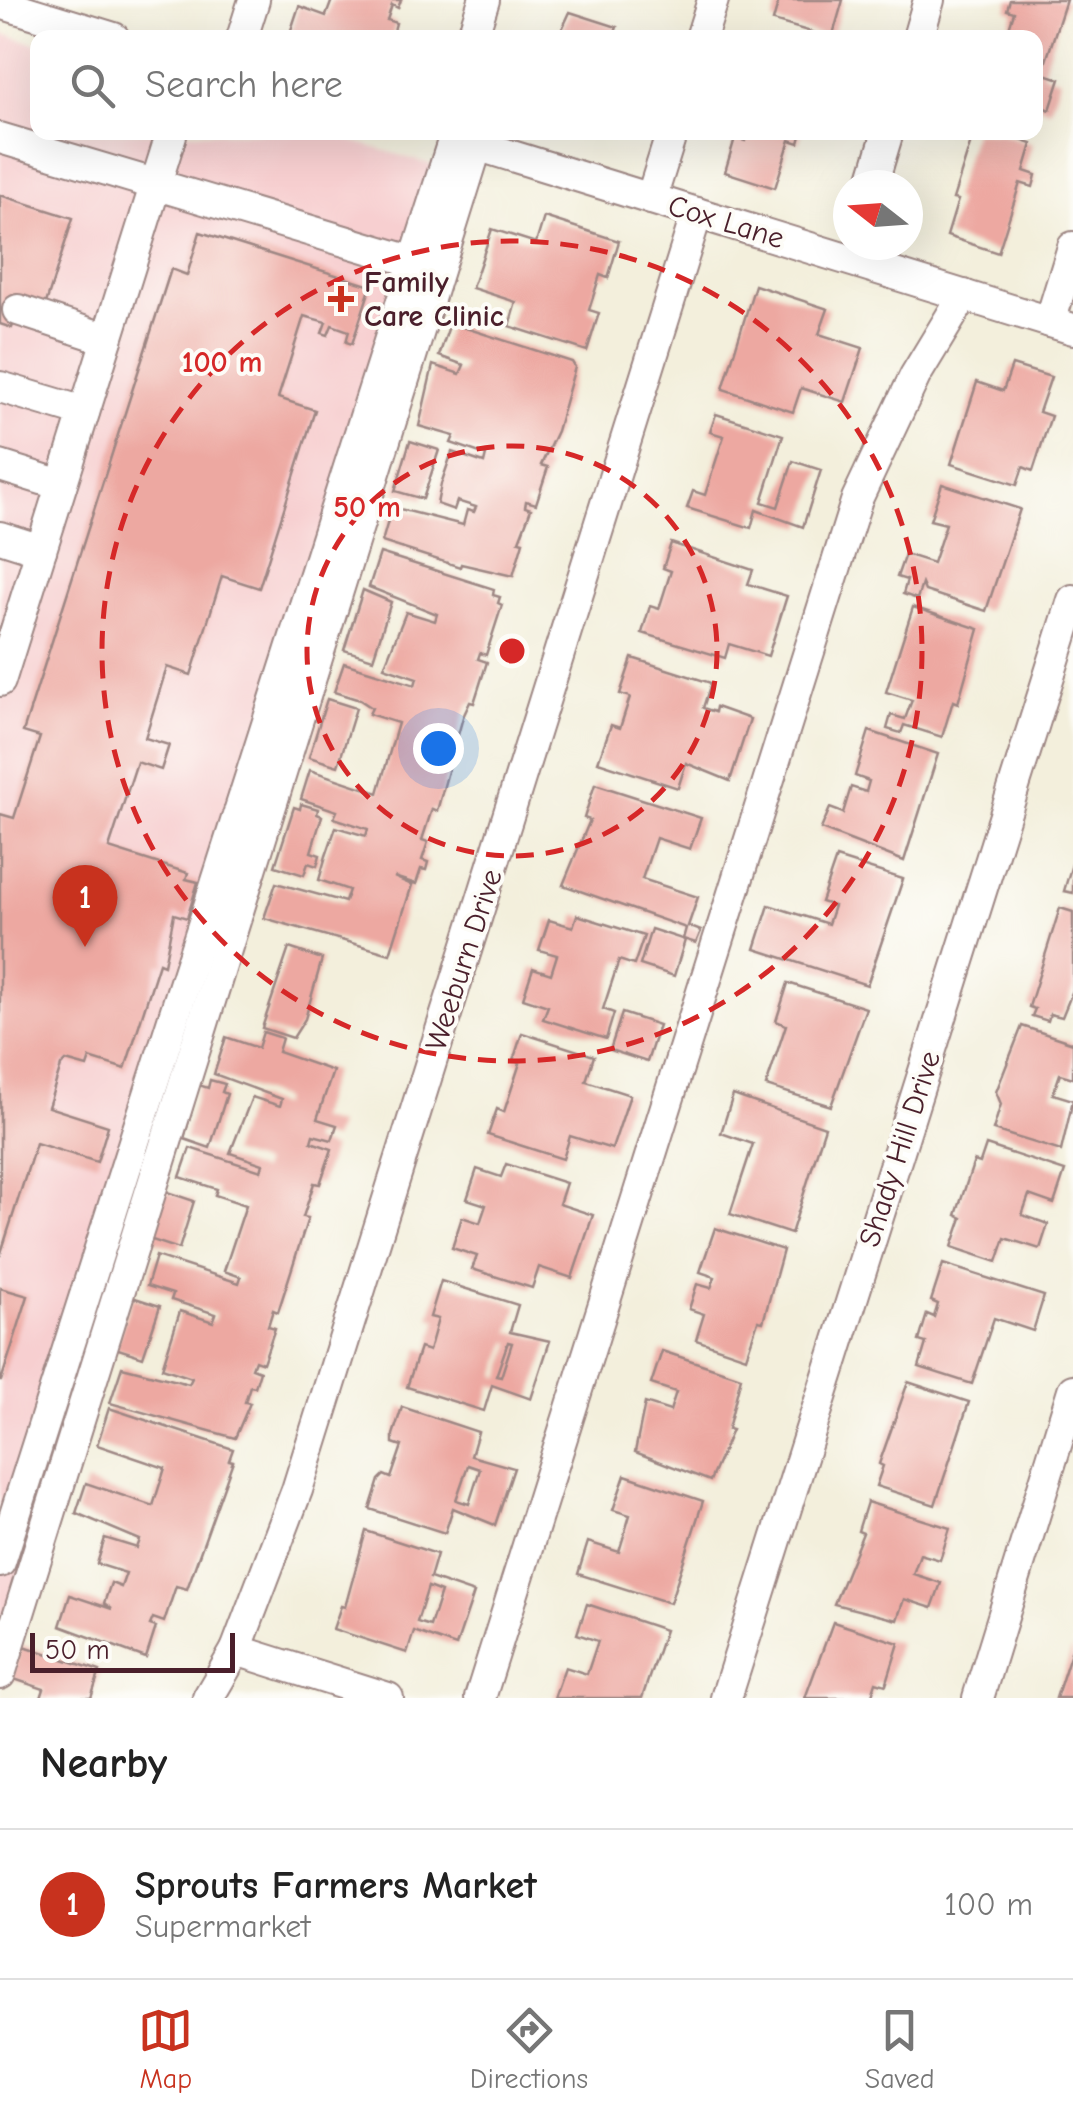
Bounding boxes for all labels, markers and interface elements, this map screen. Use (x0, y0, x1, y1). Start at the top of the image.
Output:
search box (30, 30, 1043, 140)
icon: search (65, 58, 120, 113)
text: Search here (145, 63, 343, 107)
north arrow (833, 170, 923, 260)
street label: Cox Lane (664, 188, 788, 256)
place label: Family Care Clinic (364, 265, 504, 334)
marker: Family Care Clinic (328, 286, 354, 312)
text: 100 m (182, 345, 262, 380)
text: 50 m (333, 490, 401, 525)
centre of rings (494, 633, 530, 669)
your location (413, 723, 464, 774)
pin: 1 (52, 864, 118, 947)
street label: Weeburn Drive (418, 865, 510, 1055)
street label: Shady Hill Drive (852, 1047, 948, 1251)
scale bar (30, 1628, 235, 1672)
text: 50 m (45, 1634, 110, 1666)
text: Nearby (40, 1739, 167, 1788)
text: Sprouts Farmers Market (135, 1864, 537, 1908)
text: 1 (66, 1886, 79, 1923)
text: 100 m (944, 1886, 1033, 1923)
text: Supermarket (135, 1908, 310, 1945)
tab: Map (138, 2003, 193, 2095)
tab: Directions (470, 2003, 588, 2095)
tab: Saved (865, 2003, 935, 2095)

